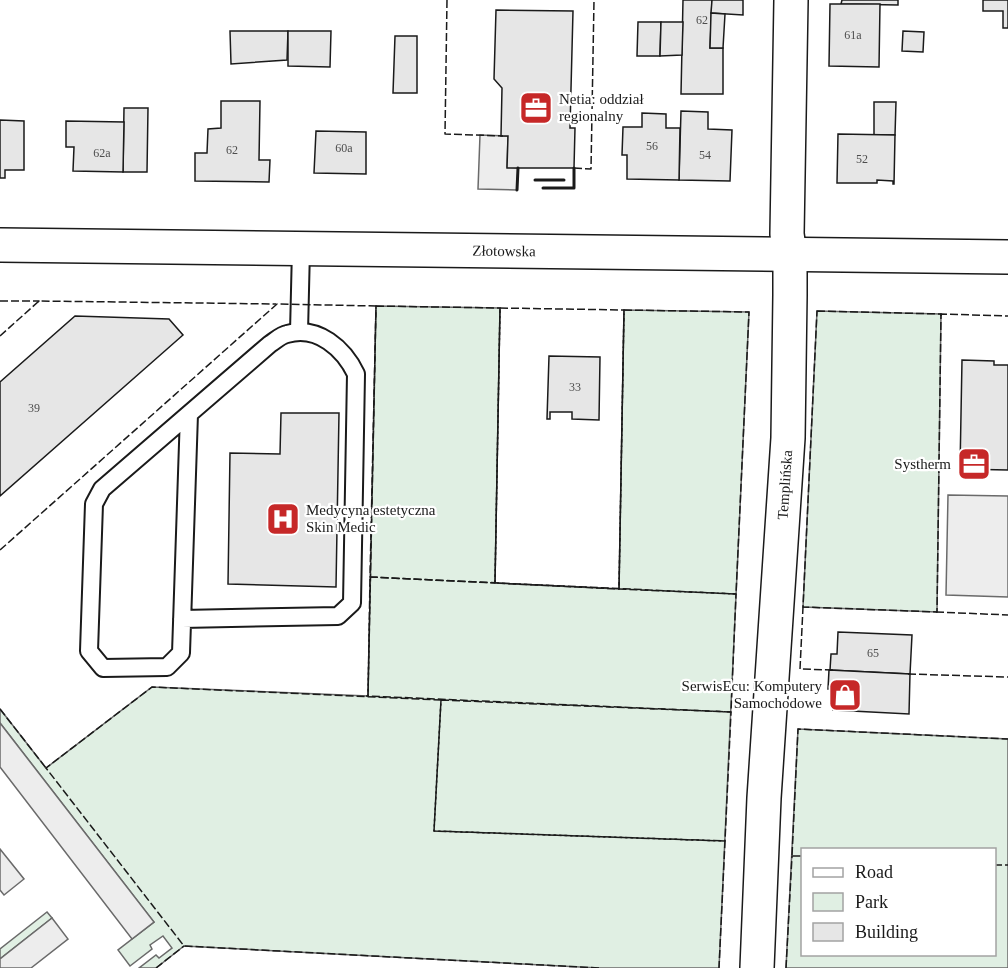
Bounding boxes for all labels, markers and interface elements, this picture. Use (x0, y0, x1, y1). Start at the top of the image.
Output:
house number: 62 (696, 13, 708, 27)
house number: 61a (844, 28, 862, 42)
office icon: Netia: oddział regionalny (518, 90, 554, 126)
place label: Netia: oddział regionalny (559, 91, 644, 124)
house number: 56 (646, 139, 658, 153)
house number: 60a (335, 141, 353, 155)
house number: 62 (226, 143, 238, 157)
house number: 62a (93, 146, 111, 160)
house number: 54 (699, 148, 711, 162)
house number: 52 (856, 152, 868, 166)
street label: Złotowska (472, 243, 536, 259)
house number: 33 (569, 380, 581, 394)
house number: 39 (28, 401, 40, 415)
office icon: Systherm (956, 446, 992, 482)
street label: Templińska (775, 449, 795, 520)
place label: Systherm (894, 456, 951, 472)
hospital icon: Medycyna estetyczna Skin Medic (265, 501, 301, 537)
place label: Medycyna estetyczna Skin Medic (306, 502, 436, 535)
house number: 65 (867, 646, 879, 660)
shop icon: SerwisEcu: Komputery Samochodowe (827, 677, 863, 713)
place label: SerwisEcu: Komputery Samochodowe (682, 678, 823, 711)
legend (801, 848, 996, 956)
text: Road (855, 862, 893, 882)
text: Park (855, 892, 888, 912)
text: Building (855, 922, 918, 942)

